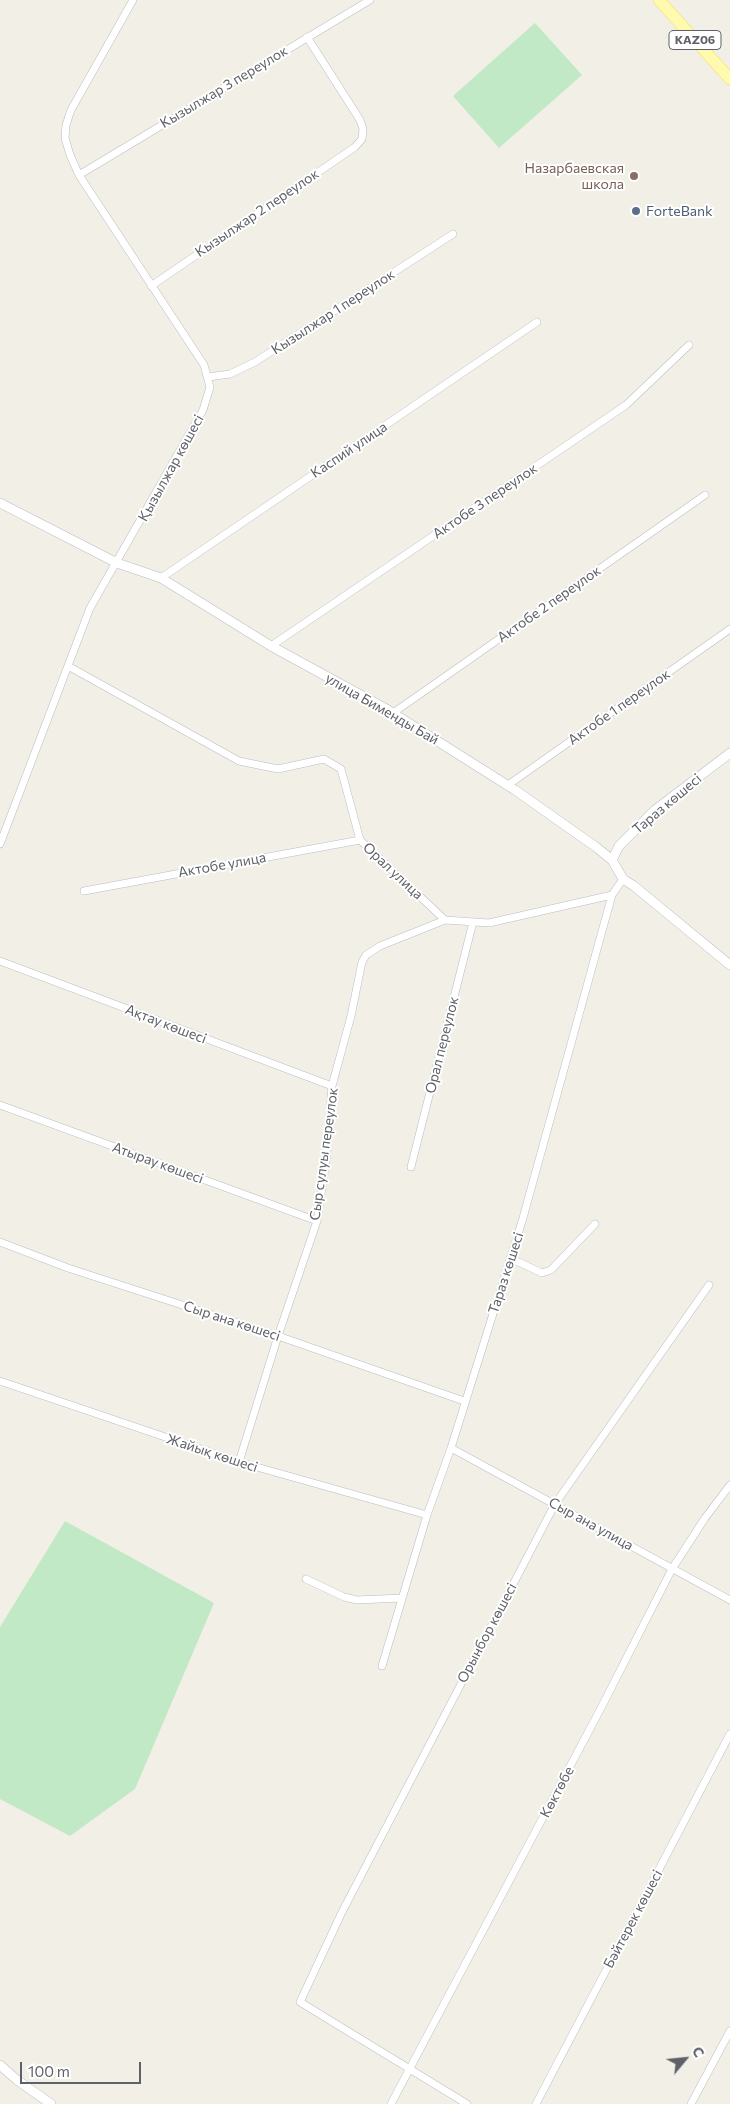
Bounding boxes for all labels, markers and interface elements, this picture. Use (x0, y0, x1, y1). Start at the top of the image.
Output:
road number: KAZ06 (669, 30, 721, 50)
street label: Кызылжар 3 переулок (157, 42, 291, 132)
place label: Назарбаевская школа (524, 160, 624, 192)
street label: Кызылжар 2 переулок (192, 165, 322, 261)
marker: Назарбаевская школа (628, 170, 640, 182)
place label: ForteBank (646, 203, 713, 219)
marker: ForteBank (630, 205, 642, 217)
street label: Кызылжар 1 переулок (268, 266, 398, 358)
street label: Қызылжар көшесі (135, 412, 207, 524)
street label: Каспий улица (308, 418, 390, 482)
street label: Актобе 3 переулок (429, 460, 541, 542)
street label: Актобе 2 переулок (494, 562, 604, 646)
street label: Актобе 1 переулок (565, 666, 673, 748)
street label: улица Бименды Бай (322, 670, 442, 748)
street label: Тараз көшесі (629, 770, 705, 838)
street label: Орал улица (360, 839, 426, 903)
street label: Актобе улица (177, 849, 267, 881)
street label: Орал переулок (422, 995, 462, 1095)
street label: Ақтау көшесі (123, 1001, 209, 1047)
street label: Сыр сулуы переулок (306, 1087, 342, 1221)
street label: Атырау көшесі (110, 1139, 206, 1187)
street label: Тараз көшесі (485, 1230, 527, 1316)
street label: Сыр ана көшесі (181, 1297, 283, 1345)
street label: Жайық көшесі (164, 1430, 260, 1476)
street label: Сыр ана улица (546, 1494, 636, 1554)
street label: Орынбор көшесі (454, 1580, 520, 1686)
street label: Көктөбе (537, 1764, 577, 1820)
street label: Бәйтерек көшесі (600, 1867, 666, 1971)
north arrow (660, 2034, 710, 2084)
text: С (689, 2043, 708, 2060)
scale bar (22, 2052, 144, 2084)
text: 100 m (28, 2062, 70, 2080)

